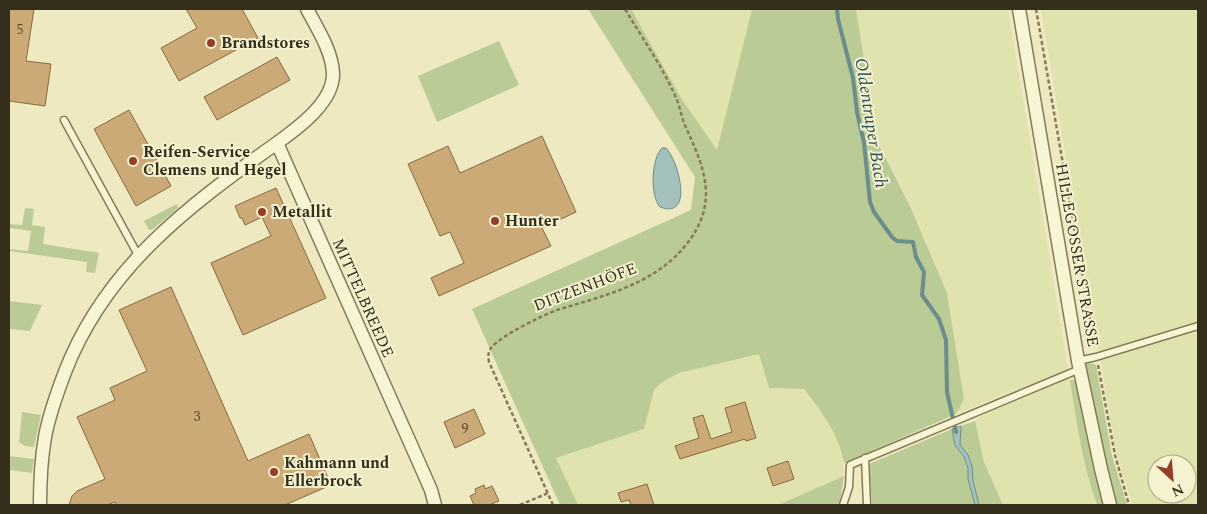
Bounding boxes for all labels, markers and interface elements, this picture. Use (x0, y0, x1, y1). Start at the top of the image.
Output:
house number: 5 (17, 19, 24, 40)
place label: Brandstores (221, 31, 310, 55)
marker: Brandstores (205, 37, 217, 49)
water label: Oldentruper Bach (847, 56, 895, 190)
place label: Reifen-Service Clemens und Hegel (143, 140, 286, 182)
marker: Reifen-Service Clemens und Hegel (127, 155, 139, 167)
street label: HILLEGOSSER STRASSE (1049, 161, 1105, 349)
place label: Metallit (272, 200, 332, 224)
marker: Metallit (256, 206, 268, 218)
place label: Hunter (505, 209, 559, 233)
marker: Hunter (489, 215, 501, 227)
street label: MITTELBREEDE (326, 234, 400, 362)
street label: DITZENHÖFE (530, 256, 640, 318)
house number: 3 (194, 406, 201, 427)
house number: 9 (462, 418, 469, 439)
place label: Kahmann und Ellerbrock (284, 451, 389, 493)
north arrow (1147, 454, 1197, 504)
marker: Kahmann und Ellerbrock (268, 466, 280, 478)
text: N (1168, 478, 1187, 502)

